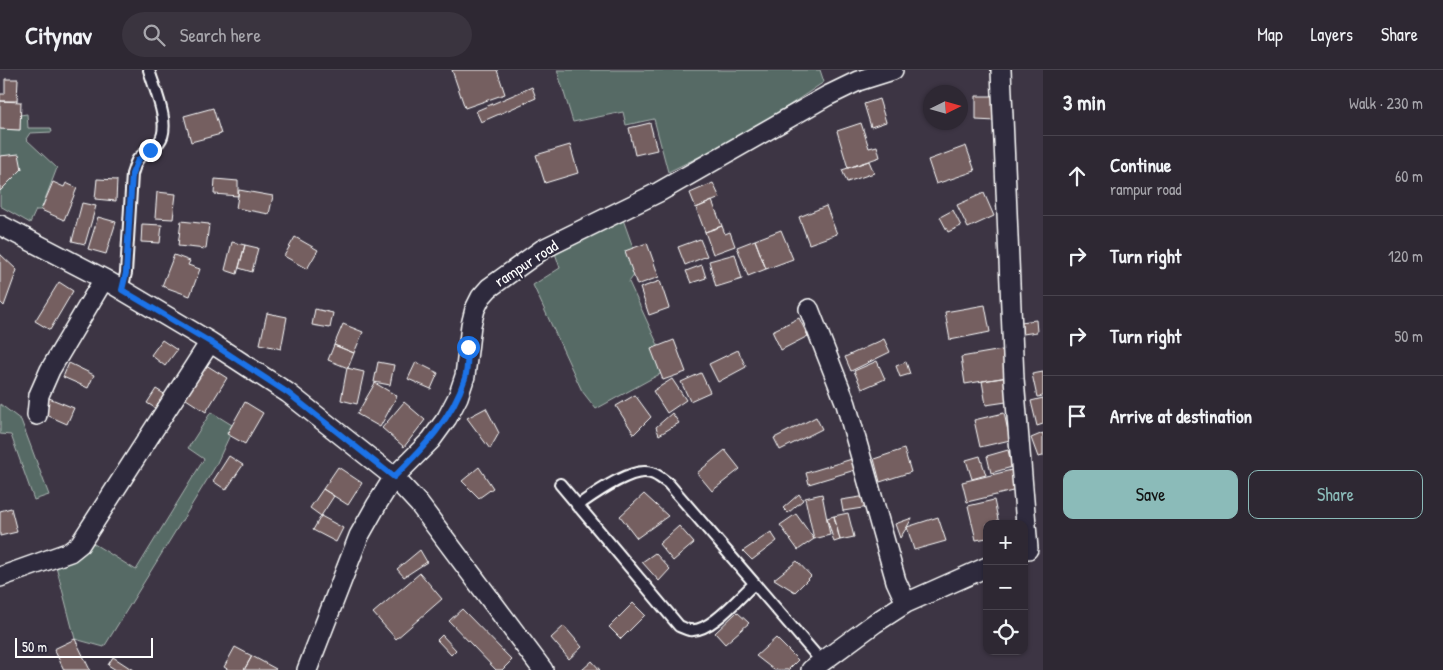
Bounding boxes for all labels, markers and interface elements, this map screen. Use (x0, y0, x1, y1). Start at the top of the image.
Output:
search box (122, 12, 472, 57)
text: Citynav (25, 19, 92, 51)
icon: search (140, 21, 168, 49)
text: Search here (180, 22, 261, 48)
text: Map (1257, 22, 1283, 47)
text: Layers (1311, 22, 1353, 47)
text: Share (1381, 22, 1418, 47)
north arrow (923, 85, 968, 130)
text: 3 min (1063, 88, 1106, 117)
text: Walk · 230 m (1349, 92, 1423, 114)
route end (139, 139, 162, 162)
text: Continue (1110, 152, 1171, 178)
icon: ahead (1063, 162, 1091, 190)
text: 60 m (1395, 165, 1423, 187)
text: rampur road (1110, 178, 1182, 200)
street label: rampur road (490, 234, 562, 292)
icon: right (1063, 242, 1091, 270)
text: Turn right (1110, 243, 1181, 269)
text: 120 m (1388, 245, 1423, 267)
icon: right (1063, 322, 1091, 350)
text: Turn right (1110, 323, 1181, 349)
text: 50 m (1395, 325, 1423, 347)
route start (457, 336, 480, 359)
icon: arrive (1063, 402, 1091, 430)
text: Arrive at destination (1110, 403, 1252, 429)
button: Save (1063, 470, 1238, 519)
button: Share (1248, 470, 1423, 519)
map controls (983, 520, 1028, 655)
button: + (983, 520, 1028, 565)
button: − (983, 565, 1028, 610)
button: locate (983, 610, 1028, 655)
scale bar (15, 635, 152, 658)
text: 50 m (22, 637, 47, 656)

